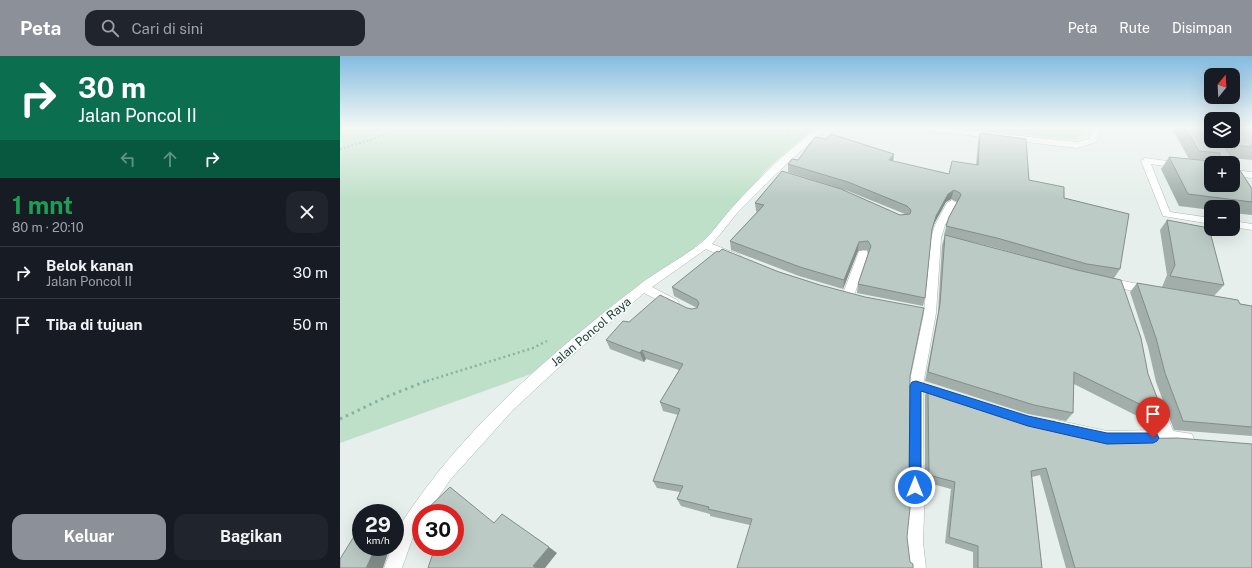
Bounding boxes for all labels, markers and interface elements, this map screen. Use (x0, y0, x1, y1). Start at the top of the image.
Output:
search box (85, 10, 365, 46)
text: Peta (20, 17, 61, 39)
icon: search (99, 17, 121, 39)
text: Cari di sini (131, 20, 203, 37)
text: Peta (1068, 20, 1097, 36)
text: Rute (1119, 20, 1150, 36)
text: Disimpan (1172, 20, 1232, 36)
north arrow (1204, 68, 1240, 104)
map controls (1204, 68, 1240, 236)
text: 30 m (78, 71, 146, 104)
icon: right (12, 72, 64, 124)
text: Jalan Poncol II (78, 105, 197, 126)
button: layers (1204, 112, 1240, 148)
icon: left (117, 148, 139, 170)
icon: ahead (159, 148, 181, 170)
icon: right (201, 148, 223, 170)
button: + (1204, 156, 1240, 192)
text: 1 mnt (12, 191, 73, 219)
button: close (286, 191, 328, 233)
button: − (1204, 200, 1240, 236)
text: 80 m · 20:10 (12, 220, 84, 235)
text: Belok kanan (46, 257, 133, 274)
icon: right (12, 262, 34, 284)
text: 30 m (293, 264, 328, 281)
text: Jalan Poncol II (46, 274, 132, 289)
street label: Jalan Poncol Raya (548, 295, 634, 369)
icon: arrive (12, 314, 34, 336)
text: Tiba di tujuan (46, 316, 142, 333)
text: 50 m (293, 316, 328, 333)
pin (1136, 397, 1170, 438)
icon: arrive (1142, 403, 1164, 425)
position arrow (894, 466, 936, 508)
speed limit sign: 30 (412, 504, 464, 556)
text: 29 (365, 513, 391, 537)
button: Keluar (12, 514, 166, 560)
button: Bagikan (174, 514, 328, 560)
text: km/h (366, 534, 390, 546)

